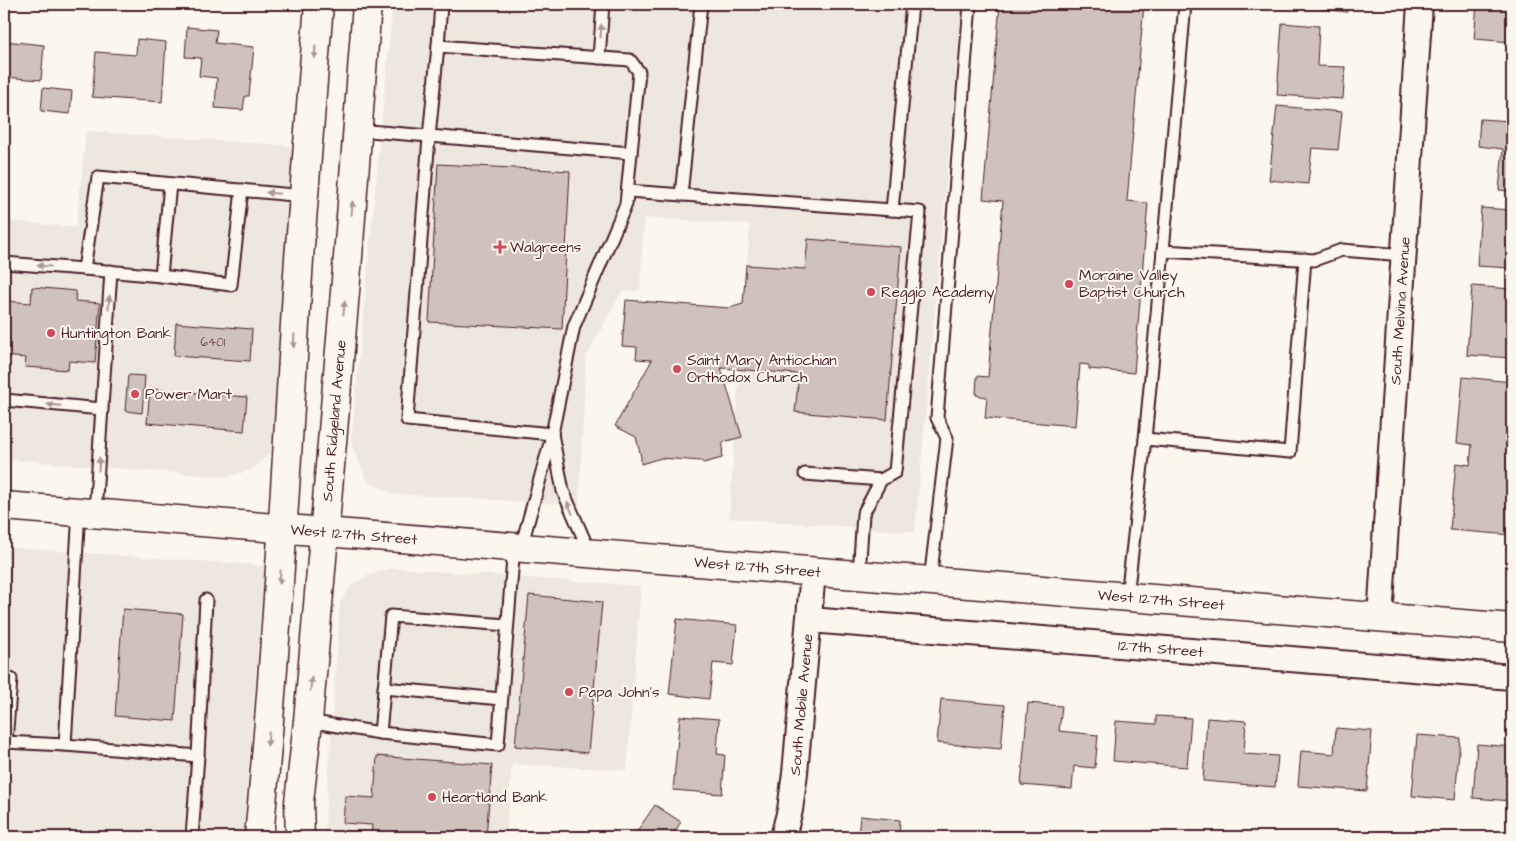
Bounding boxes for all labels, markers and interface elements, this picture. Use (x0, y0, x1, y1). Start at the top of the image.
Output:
one-way arrow (598, 23, 606, 39)
one-way arrow (310, 45, 318, 61)
one-way arrow (265, 189, 281, 197)
one-way arrow (348, 200, 356, 216)
street label: South Melvina Avenue (1385, 236, 1415, 385)
place label: Walgreens (510, 237, 582, 259)
marker: Walgreens (494, 241, 506, 253)
one-way arrow (36, 261, 52, 269)
place label: Moraine Valley Baptist Church (1079, 265, 1185, 303)
marker: Moraine Valley Baptist Church (1063, 278, 1075, 290)
place label: Reggio Academy (881, 282, 994, 304)
marker: Reggio Academy (865, 286, 877, 298)
one-way arrow (106, 294, 114, 310)
one-way arrow (340, 300, 348, 316)
place label: Huntington Bank (61, 323, 172, 345)
marker: Huntington Bank (45, 327, 57, 339)
one-way arrow (290, 333, 298, 349)
house number: 6401 (201, 334, 226, 351)
street label: South Ridgeland Avenue (316, 339, 351, 502)
place label: Saint Mary Antiochian Orthodox Church (687, 350, 837, 388)
marker: Saint Mary Antiochian Orthodox Church (671, 363, 683, 375)
place label: Power Mart (145, 384, 232, 405)
marker: Power Mart (129, 388, 141, 400)
one-way arrow (45, 400, 61, 408)
one-way arrow (95, 456, 103, 472)
one-way arrow (566, 501, 574, 515)
street label: West 127th Street (289, 519, 418, 550)
street label: West 127th Street (693, 551, 822, 583)
one-way arrow (276, 569, 284, 585)
street label: West 127th Street (1097, 584, 1226, 615)
street label: South Mobile Avenue (784, 633, 818, 776)
street label: 127th Street (1117, 635, 1204, 662)
one-way arrow (308, 676, 316, 692)
place label: Papa John's (579, 682, 660, 703)
marker: Papa John's (563, 686, 575, 698)
one-way arrow (264, 731, 272, 747)
place label: Heartland Bank (442, 787, 547, 808)
marker: Heartland Bank (426, 791, 438, 803)

